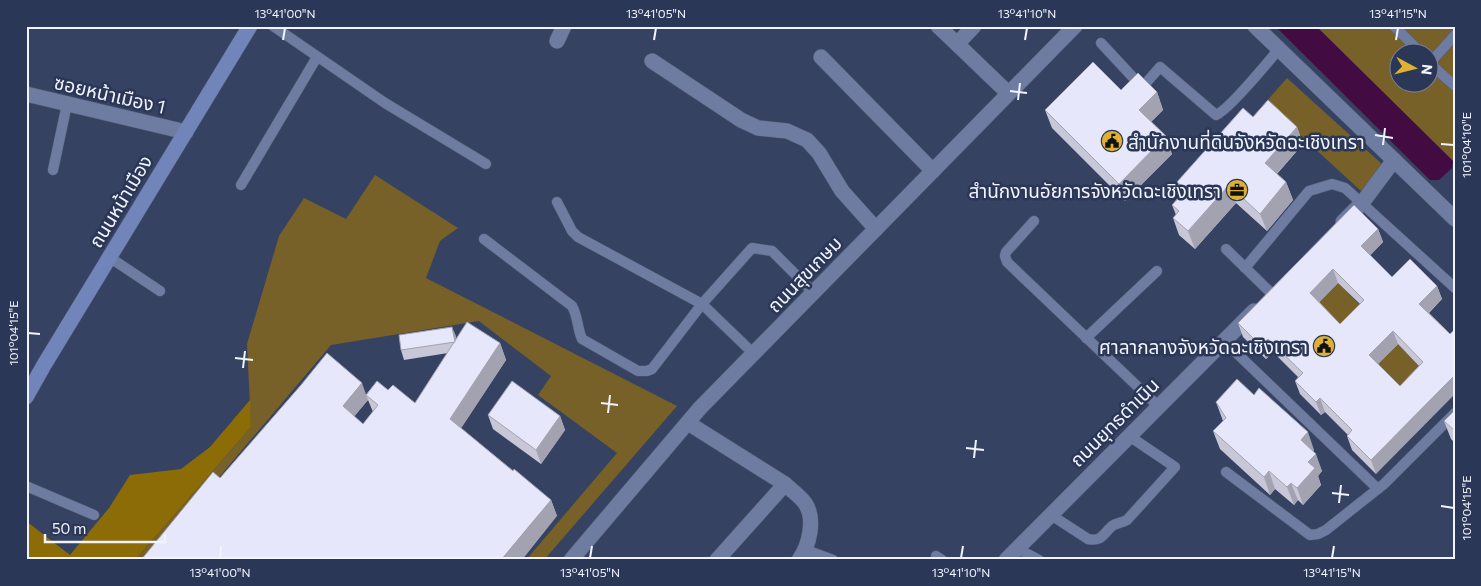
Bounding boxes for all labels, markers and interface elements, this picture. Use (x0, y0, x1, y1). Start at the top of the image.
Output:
text: 13°41'00"N (254, 6, 316, 20)
text: 13°41'05"N (626, 6, 686, 20)
text: 13°41'10"N (998, 6, 1056, 20)
text: 13°41'15"N (1369, 6, 1427, 20)
north arrow (1388, 42, 1438, 92)
text: N (1418, 63, 1436, 76)
street label: ซอยหน้าเมือง 1 (52, 70, 168, 118)
text: 101°04'10"E (1459, 112, 1473, 178)
public building icon: สำนักงานที่ดินจังหวัดฉะเชิงเทรา (1100, 129, 1124, 153)
place label: สำนักงานที่ดินจังหวัดฉะเชิงเทรา (1128, 129, 1365, 153)
street label: ถนนหน้าเมือง (83, 151, 157, 251)
office icon: สำนักงานอัยการจังหวัดฉะเชิงเทรา (1225, 178, 1249, 202)
place label: สำนักงานอัยการจังหวัดฉะเชิงเทรา (969, 179, 1221, 202)
street label: ถนนสุขเกษม (762, 231, 847, 318)
text: 101°04'15"E (6, 301, 20, 365)
public building icon: ศาลากลางจังหวัดฉะเชิงเทรา (1312, 334, 1336, 358)
place label: ศาลากลางจังหวัดฉะเชิงเทรา (1099, 335, 1308, 358)
street label: ถนนยุทธดำเนิน (1065, 373, 1164, 472)
text: 101°04'15"E (1459, 476, 1473, 540)
scale bar (45, 511, 165, 543)
text: 50 m (52, 519, 86, 537)
text: 13°41'00"N (189, 565, 251, 579)
text: 13°41'05"N (560, 565, 620, 579)
text: 13°41'10"N (932, 565, 990, 579)
text: 13°41'15"N (1303, 565, 1361, 579)

